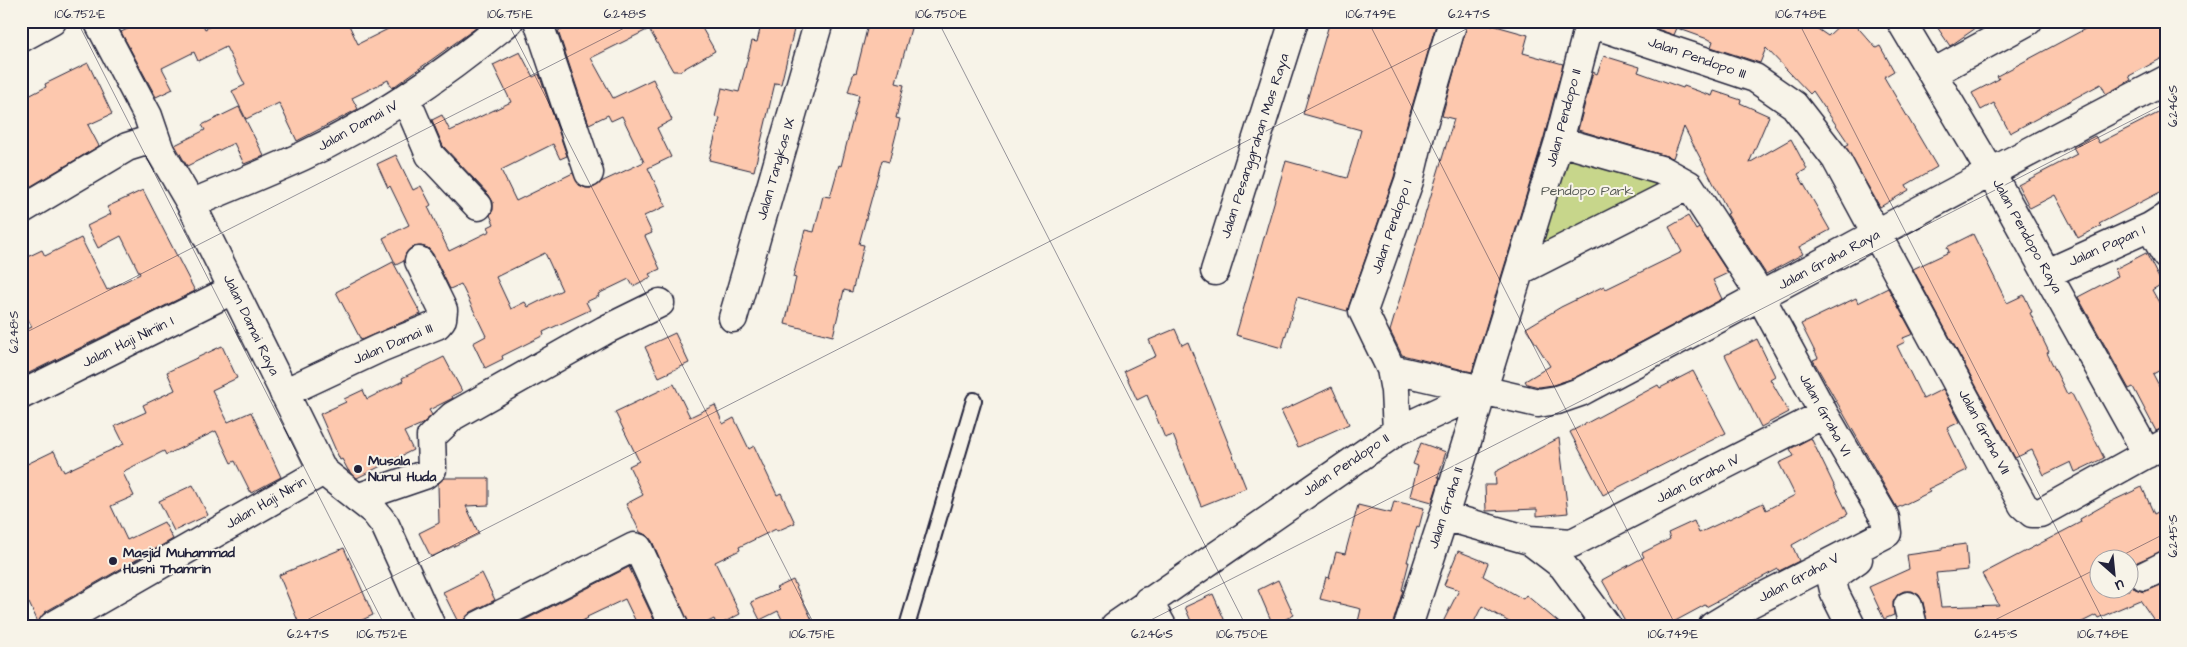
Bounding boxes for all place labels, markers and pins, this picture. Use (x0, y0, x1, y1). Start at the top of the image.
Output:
place label: Musala Nurul Huda (368, 451, 437, 487)
marker: Musala Nurul Huda (352, 463, 364, 475)
place label: Masjid Muhammad Husni Thamrin (123, 543, 236, 579)
marker: Masjid Muhammad Husni Thamrin (107, 555, 119, 567)

